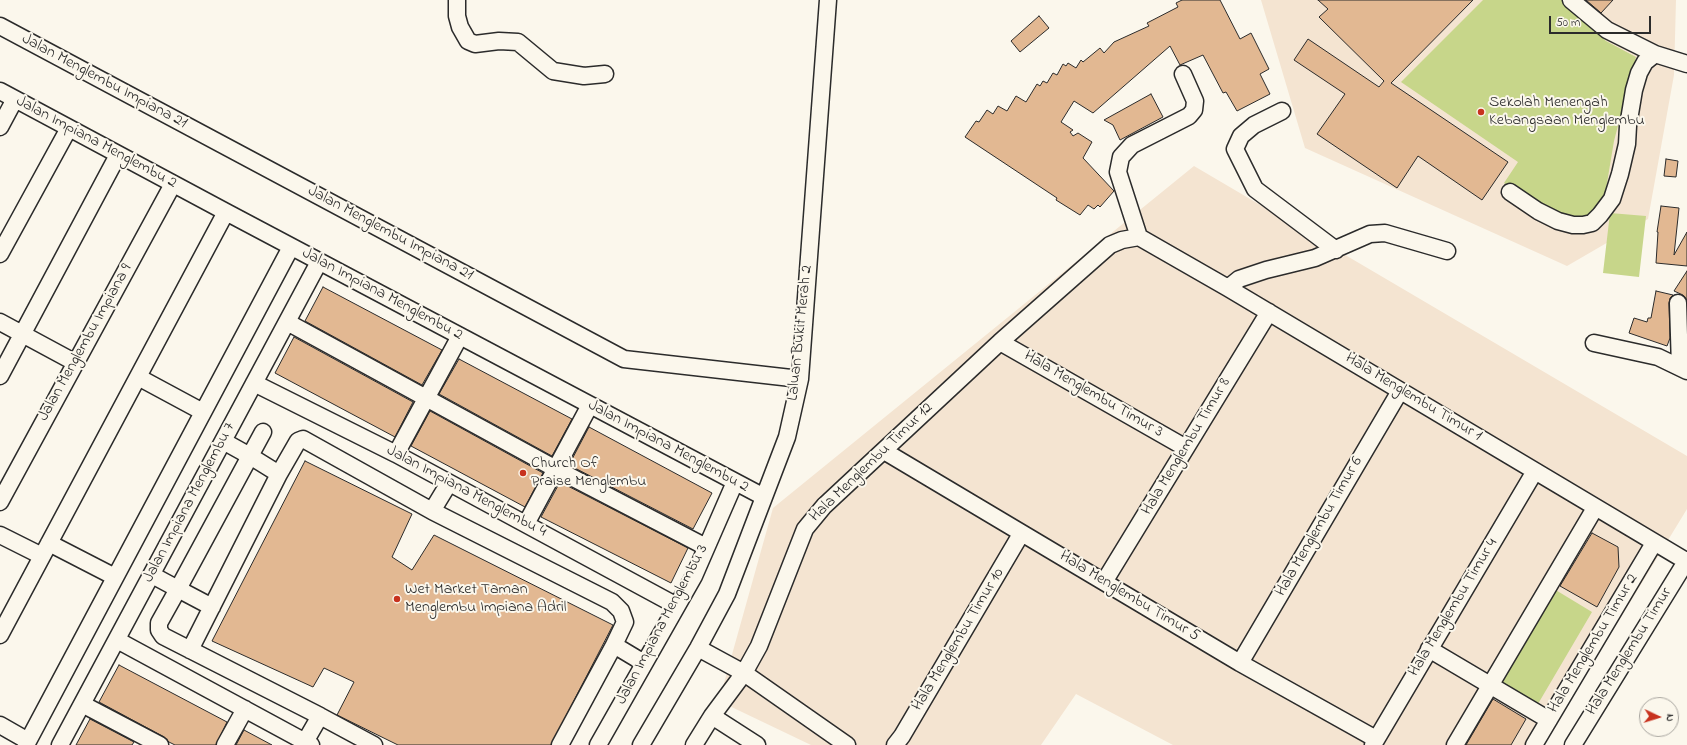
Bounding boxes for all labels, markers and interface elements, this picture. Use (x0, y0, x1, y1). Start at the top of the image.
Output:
scale bar (1551, 8, 1653, 34)
text: 50 m (1556, 14, 1580, 32)
street label: Jalan Menglembu Impiana 21 (18, 30, 190, 134)
street label: Jalan Impiana Menglembu 2 (12, 92, 180, 194)
place label: Sekolah Menengah Kebangsaan Menglembu (1489, 93, 1645, 131)
marker: Sekolah Menengah Kebangsaan Menglembu (1476, 107, 1486, 117)
street label: Jalan Menglembu Impiana 21 (304, 182, 476, 286)
street label: Jalan Impiana Menglembu 2 (298, 244, 466, 346)
street label: Jalan Menglembu Impiana 9 (35, 261, 137, 425)
street label: Laluan Bukit Merah 2 (784, 264, 818, 402)
street label: Hala Menglembu Timur 3 (1020, 347, 1166, 443)
street label: Hala Menglembu Timur 1 (1341, 350, 1485, 446)
street label: Hala Menglembu Timur 8 (1138, 375, 1236, 519)
street label: Jalan Impiana Menglembu 2 (584, 396, 752, 498)
street label: Hala Menglembu Timur 12 (806, 399, 938, 527)
street label: Jalan Impiana Menglembu 7 (140, 420, 240, 586)
street label: Jalan Impiana Menglembu 4 (383, 442, 549, 542)
place label: Church Of Praise Menglembu (531, 454, 646, 492)
street label: Hala Menglembu Timur 6 (1272, 454, 1368, 600)
marker: Church Of Praise Menglembu (518, 468, 528, 478)
street label: Hala Menglembu Timur 4 (1405, 536, 1503, 680)
street label: Jalan Impiana Menglembu 3 (613, 542, 713, 708)
street label: Hala Menglembu Timur 5 (1055, 548, 1203, 646)
street label: Hala Menglembu Timur 10 (909, 565, 1009, 715)
street label: Hala Menglembu Timur 2 (1545, 571, 1643, 717)
place label: Wet Market Taman Menglembu Impiana Adril (405, 580, 566, 618)
street label: Hala Menglembu Timur (1583, 585, 1677, 719)
marker: Wet Market Taman Menglembu Impiana Adril (392, 594, 402, 604)
north arrow (1639, 697, 1679, 737)
text: N (1662, 713, 1678, 722)

